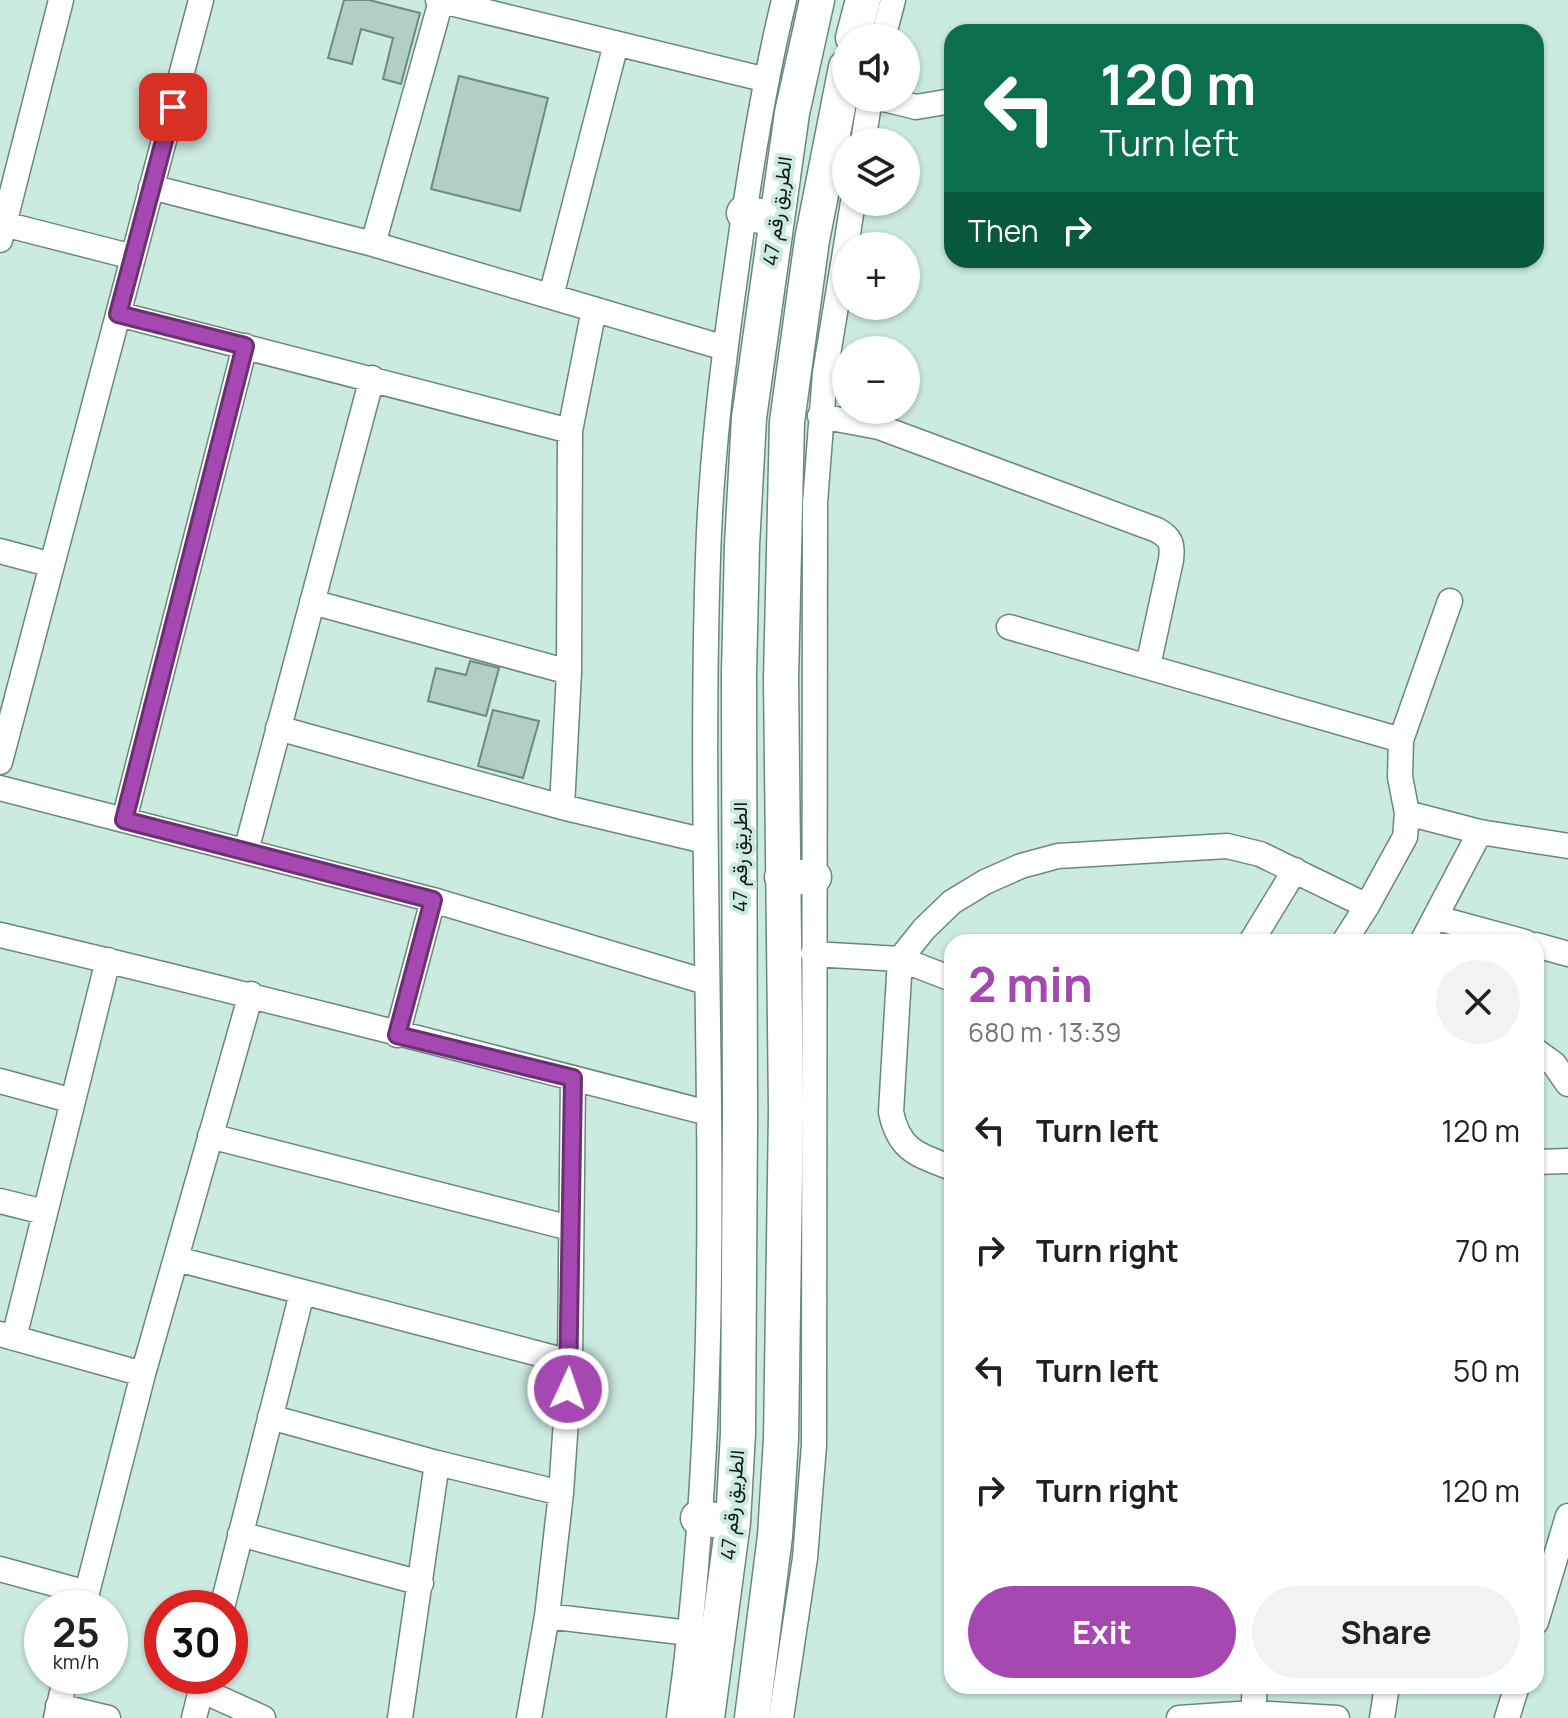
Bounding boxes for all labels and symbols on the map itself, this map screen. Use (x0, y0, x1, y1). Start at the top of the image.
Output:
pin (139, 73, 207, 141)
street label: الطريق رقم 47 (756, 154, 798, 268)
street label: الطريق رقم 47 (726, 802, 753, 912)
position arrow (526, 1347, 610, 1431)
street label: الطريق رقم 47 (714, 1449, 750, 1561)
speed limit sign: 30 (144, 1590, 248, 1694)

